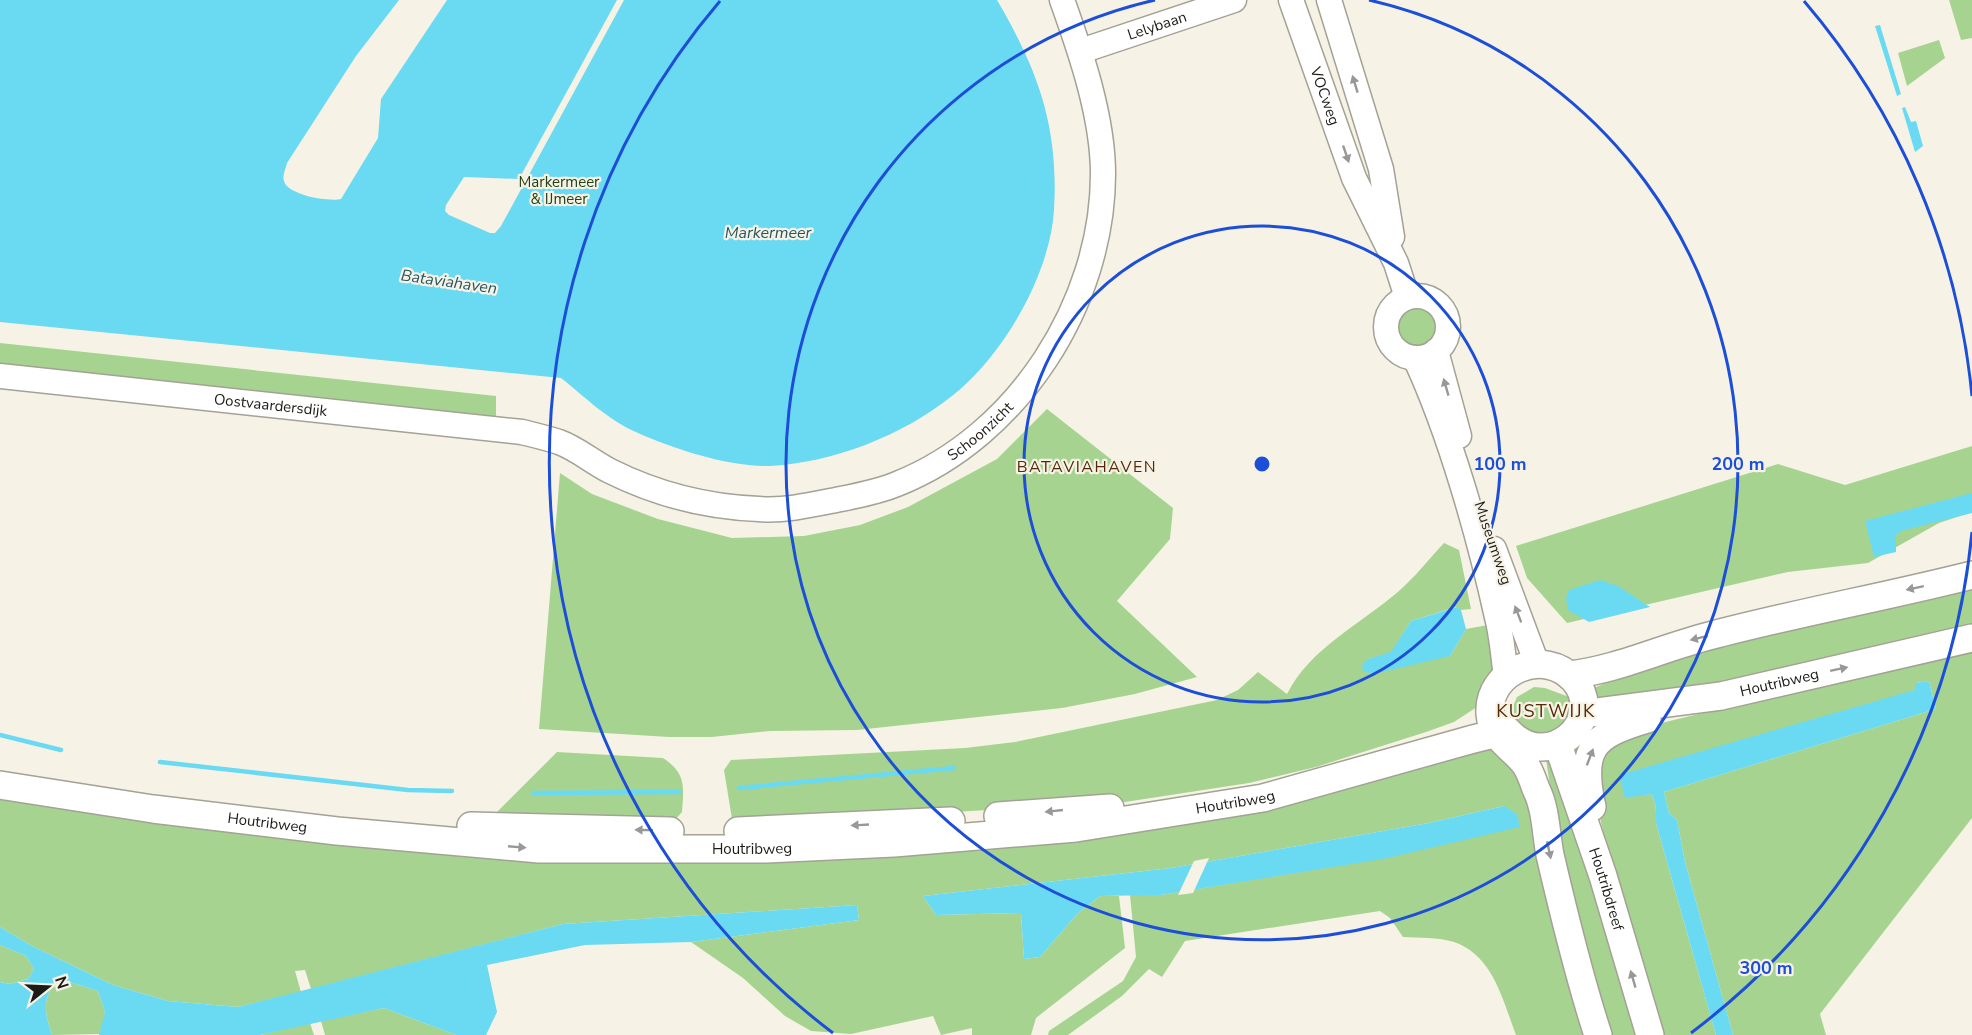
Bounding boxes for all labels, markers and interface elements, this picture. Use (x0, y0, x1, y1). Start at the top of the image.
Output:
street label: Lelybaan (1125, 7, 1189, 45)
street label: VOCweg (1305, 63, 1345, 128)
one-way arrow (1350, 75, 1359, 93)
one-way arrow (1342, 145, 1351, 163)
park label: Markermeer & IJmeer (519, 172, 600, 209)
water label: Markermeer (725, 222, 812, 244)
water label: Bataviahaven (399, 264, 498, 300)
one-way arrow (1441, 378, 1450, 396)
street label: Oostvaardersdijk (213, 389, 329, 421)
street label: Schoonzicht (943, 397, 1018, 465)
text: 100 m (1473, 452, 1527, 476)
text: 200 m (1711, 452, 1765, 476)
centre of rings (1252, 454, 1272, 474)
district label: BATAVIAHAVEN (1017, 456, 1157, 478)
street label: Museumweg (1469, 499, 1517, 587)
one-way arrow (1905, 584, 1924, 593)
one-way arrow (1513, 605, 1522, 623)
one-way arrow (1689, 634, 1708, 644)
street label: Houtribweg (1738, 664, 1821, 701)
one-way arrow (1830, 664, 1849, 674)
district label: KUSTWIJK (1496, 699, 1596, 723)
one-way arrow (1586, 748, 1596, 766)
street label: Houtribweg (1194, 785, 1277, 819)
one-way arrow (1045, 806, 1064, 816)
street label: Houtribweg (226, 808, 308, 837)
one-way arrow (850, 821, 869, 830)
one-way arrow (635, 826, 654, 835)
street label: Houtribweg (712, 838, 793, 859)
one-way arrow (1545, 841, 1555, 859)
one-way arrow (507, 842, 526, 852)
street label: Houtribdreef (1584, 845, 1629, 934)
text: 300 m (1739, 956, 1793, 980)
north arrow (18, 957, 78, 1017)
one-way arrow (1628, 970, 1637, 988)
text: N (49, 974, 74, 992)

